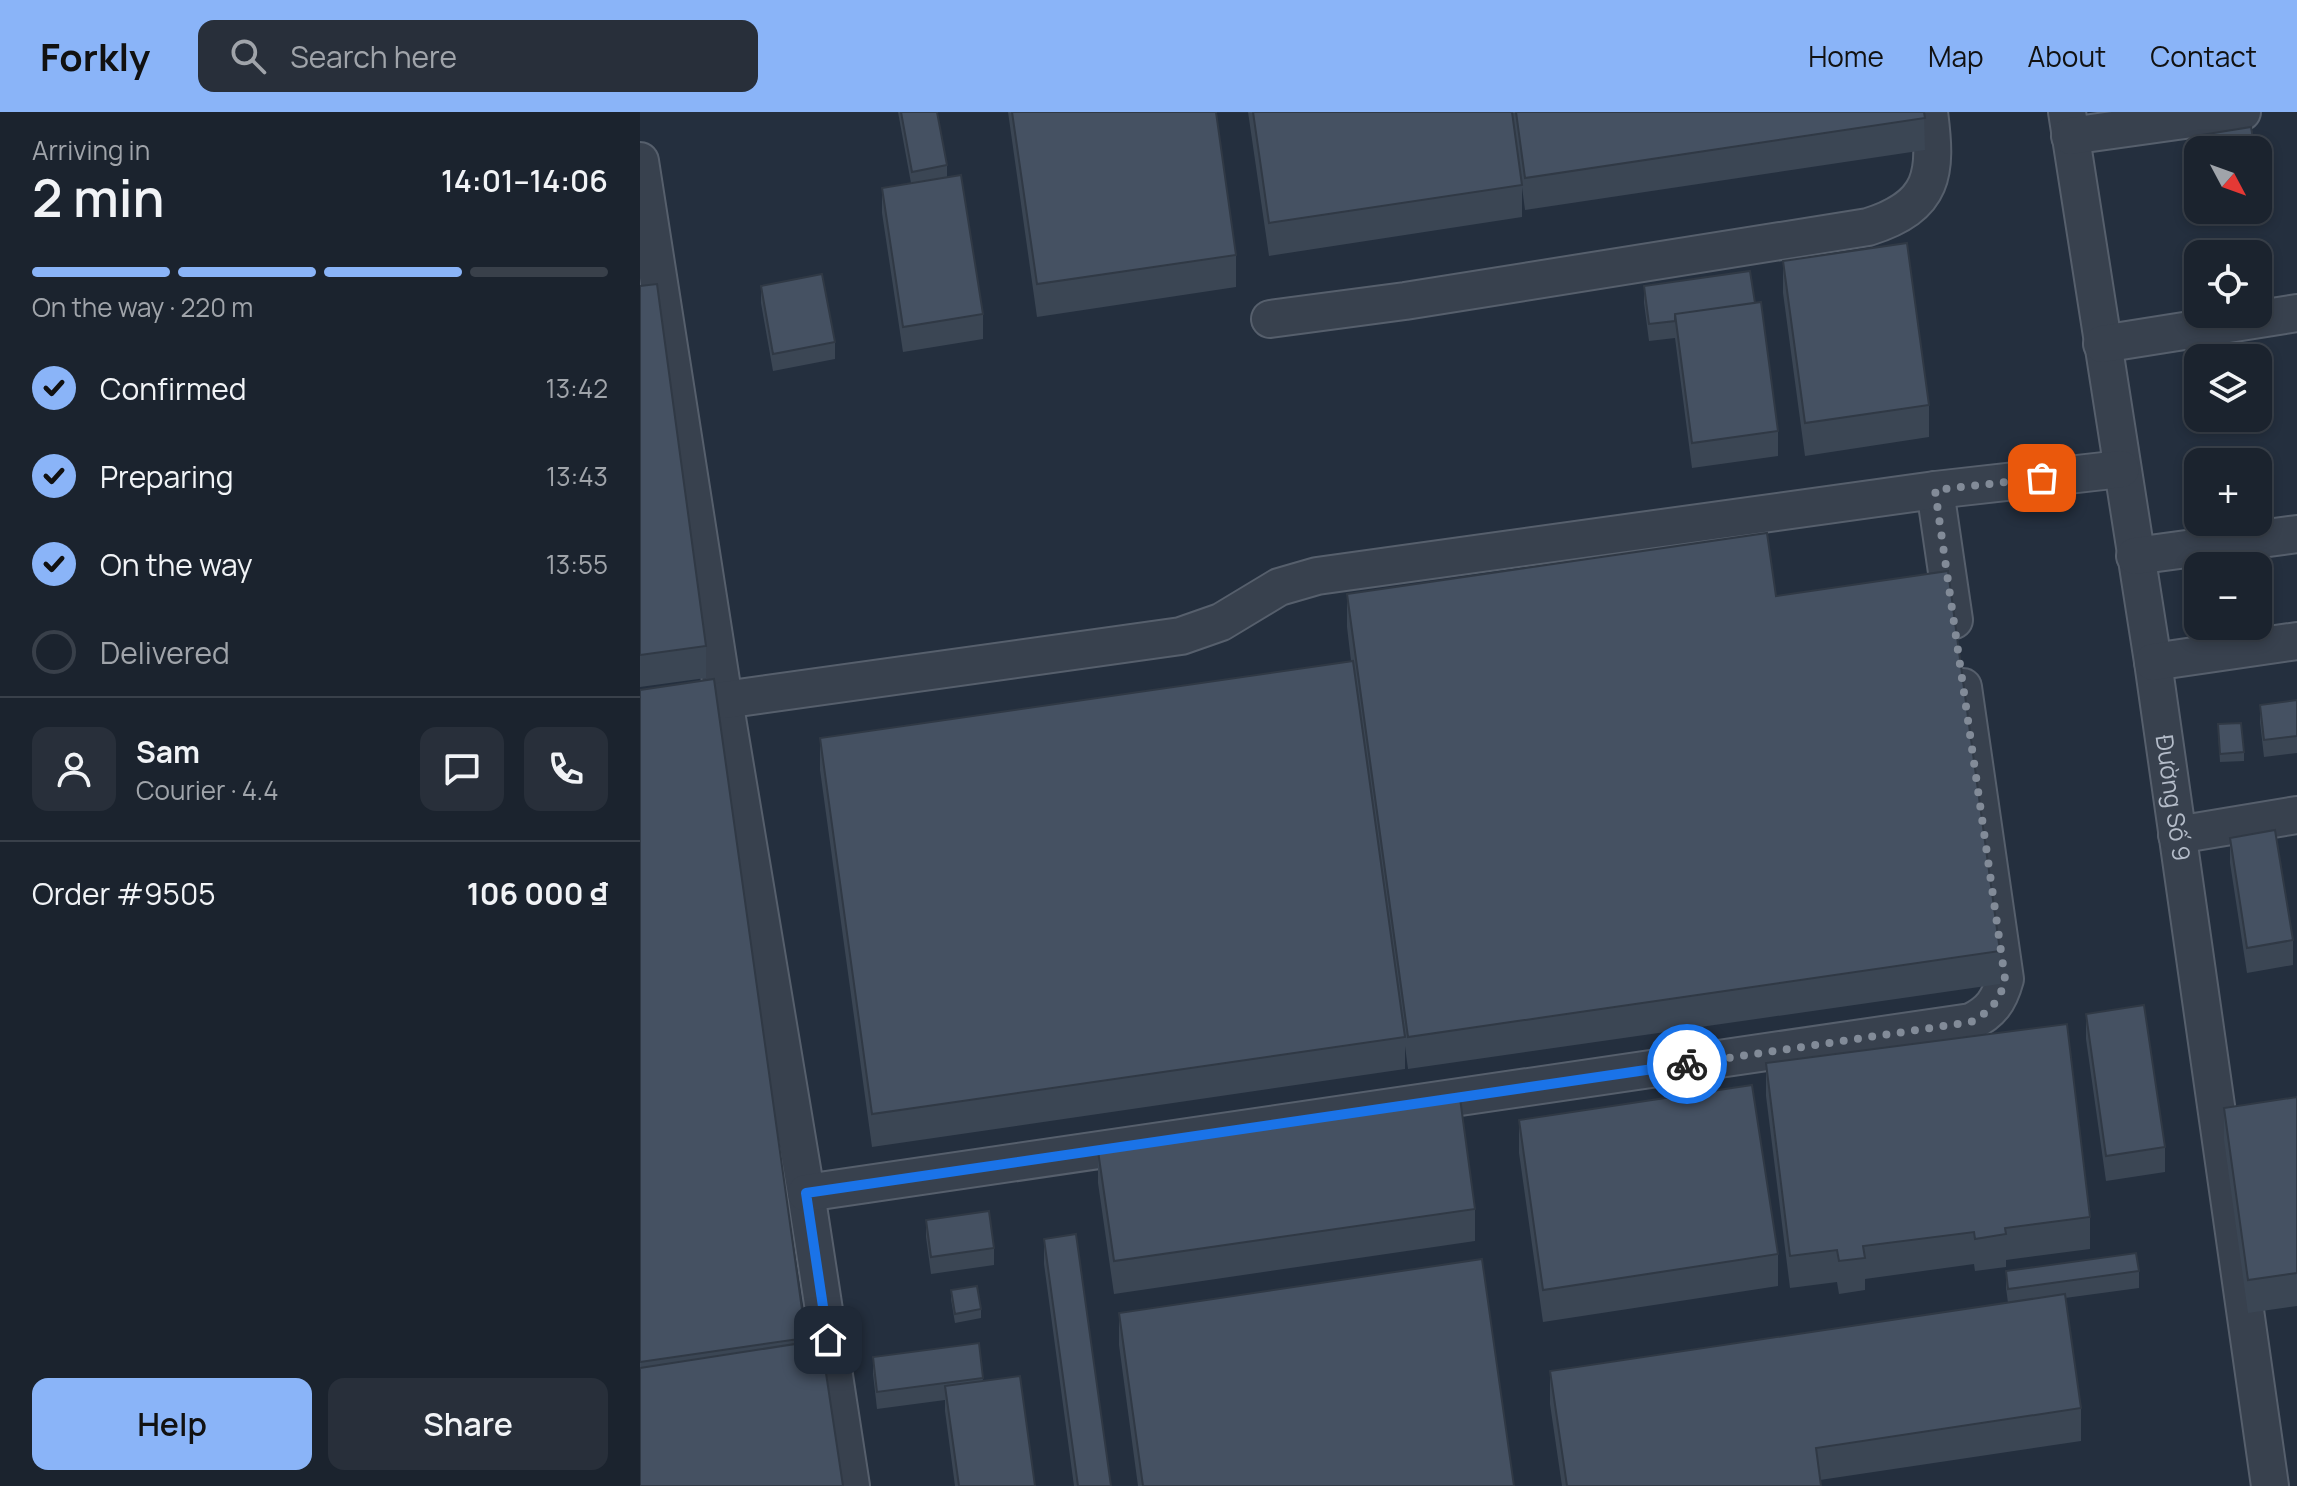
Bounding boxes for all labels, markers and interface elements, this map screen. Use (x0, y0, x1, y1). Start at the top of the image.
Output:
search box (198, 20, 758, 92)
text: Forkly (40, 30, 150, 82)
icon: search (226, 34, 270, 78)
text: Search here (290, 36, 457, 77)
text: Home (1808, 37, 1884, 75)
text: Map (1928, 37, 1984, 75)
text: About (2028, 37, 2106, 75)
text: Contact (2150, 37, 2257, 75)
text: Arriving in (32, 132, 150, 168)
north arrow (2184, 136, 2272, 224)
map controls (2184, 136, 2272, 640)
text: 14:01–14:06 (441, 160, 608, 201)
text: 2 min (32, 162, 165, 233)
button: locate (2184, 240, 2272, 328)
text: On the way · 220 m (32, 289, 253, 325)
button: layers (2184, 344, 2272, 432)
icon: check (32, 366, 76, 410)
text: Confirmed (100, 368, 247, 409)
text: 13:42 (546, 370, 608, 406)
pin (2008, 444, 2076, 512)
button: + (2184, 448, 2272, 536)
icon: check (32, 454, 76, 498)
text: Preparing (100, 456, 234, 497)
icon: bag (2020, 456, 2064, 500)
text: 13:43 (546, 458, 608, 494)
icon: check (32, 542, 76, 586)
text: On the way (100, 544, 253, 585)
text: 13:55 (546, 546, 608, 582)
button: − (2184, 552, 2272, 640)
text: Delivered (100, 632, 230, 673)
button: person (32, 727, 116, 811)
button: chat (420, 727, 504, 811)
button: phone (524, 727, 608, 811)
text: Sam (136, 731, 200, 772)
street label: Đường Số 9 (2149, 733, 2199, 863)
text: Courier · 4.4 (136, 772, 278, 808)
text: Order #9505 (32, 873, 216, 914)
text: 106 000 ₫ (467, 873, 608, 914)
courier (1647, 1024, 1727, 1104)
icon: bike (1665, 1042, 1709, 1086)
pin (794, 1306, 862, 1374)
icon: home (806, 1318, 850, 1362)
button: Help (32, 1378, 312, 1470)
button: Share (328, 1378, 608, 1470)

